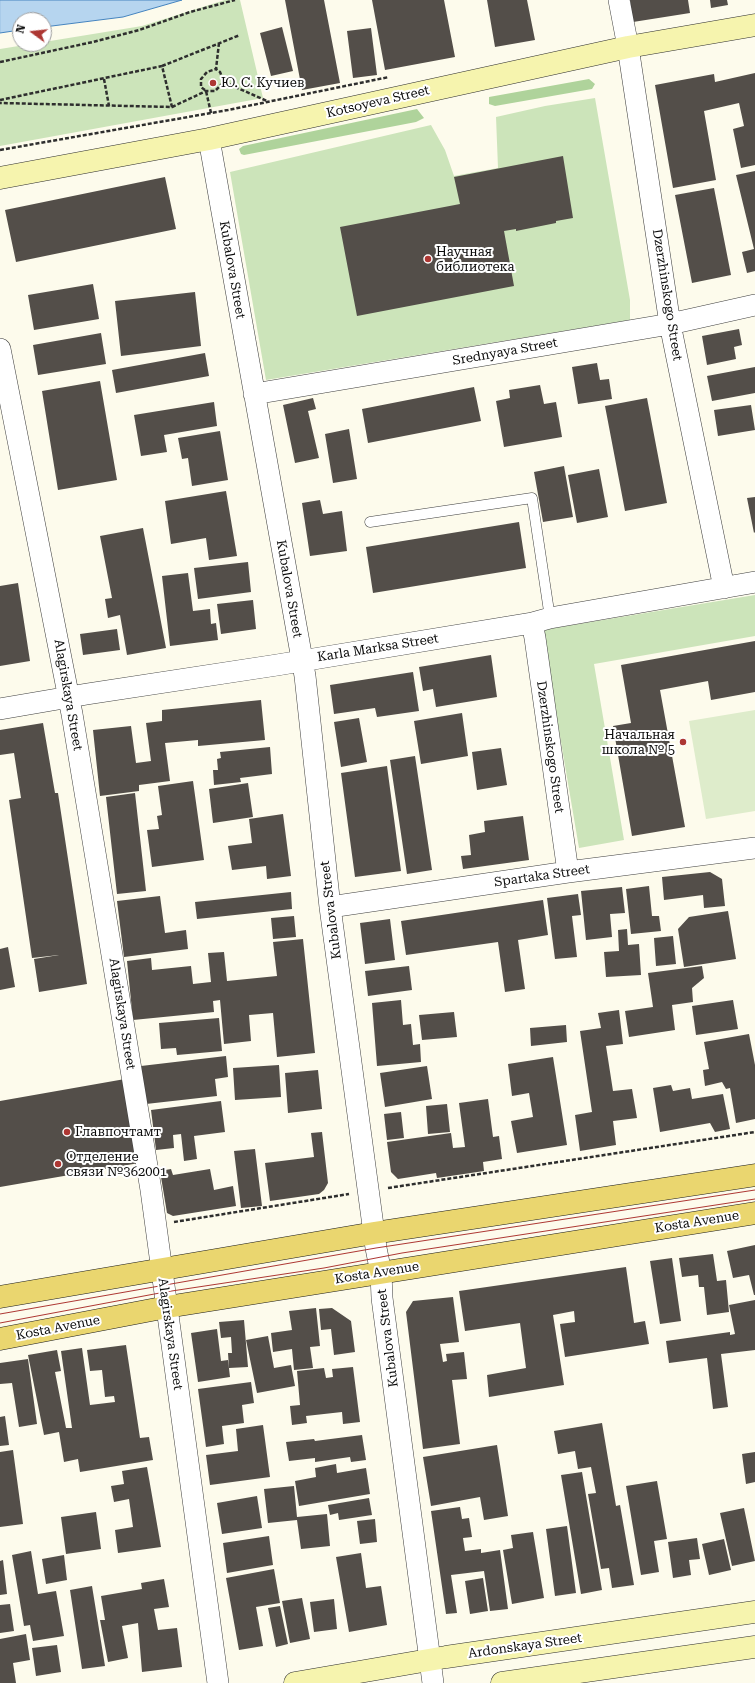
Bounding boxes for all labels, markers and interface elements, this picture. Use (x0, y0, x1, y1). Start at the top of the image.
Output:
north arrow (12, 12, 52, 52)
text: N (14, 23, 28, 35)
place label: Ю. С. Кучиев (221, 75, 304, 91)
marker: Ю. С. Кучиев (208, 78, 218, 88)
street label: Kotsoyeva Street (325, 83, 431, 121)
street label: Kubalova Street (216, 220, 248, 320)
street label: Dzerzhinskogo Street (649, 228, 685, 362)
place label: Научная библиотека (436, 244, 514, 275)
marker: Научная библиотека (423, 254, 433, 264)
street label: Srednyaya Street (451, 335, 559, 369)
street label: Kubalova Street (273, 539, 305, 639)
street label: Karla Marksa Street (316, 631, 440, 665)
street label: Alagirskaya Street (51, 638, 85, 752)
street label: Dzerzhinskogo Street (533, 680, 567, 814)
place label: Начальная школа № 5 (602, 727, 675, 758)
marker: Начальная школа № 5 (678, 737, 688, 747)
street label: Kubalova Street (317, 860, 345, 960)
street label: Spartaka Street (493, 862, 591, 890)
street label: Alagirskaya Street (105, 957, 139, 1071)
place label: Главпочтамт (75, 1124, 161, 1140)
marker: Главпочтамт (62, 1127, 72, 1137)
place label: Отделение связи №362001 (66, 1149, 167, 1180)
marker: Отделение связи №362001 (53, 1159, 63, 1169)
street label: Kosta Avenue (654, 1208, 740, 1236)
street label: Kosta Avenue (334, 1259, 420, 1287)
street label: Alagirskaya Street (154, 1277, 186, 1391)
street label: Kubalova Street (374, 1288, 402, 1388)
street label: Kosta Avenue (15, 1312, 101, 1344)
street label: Ardonskaya Street (467, 1630, 583, 1662)

